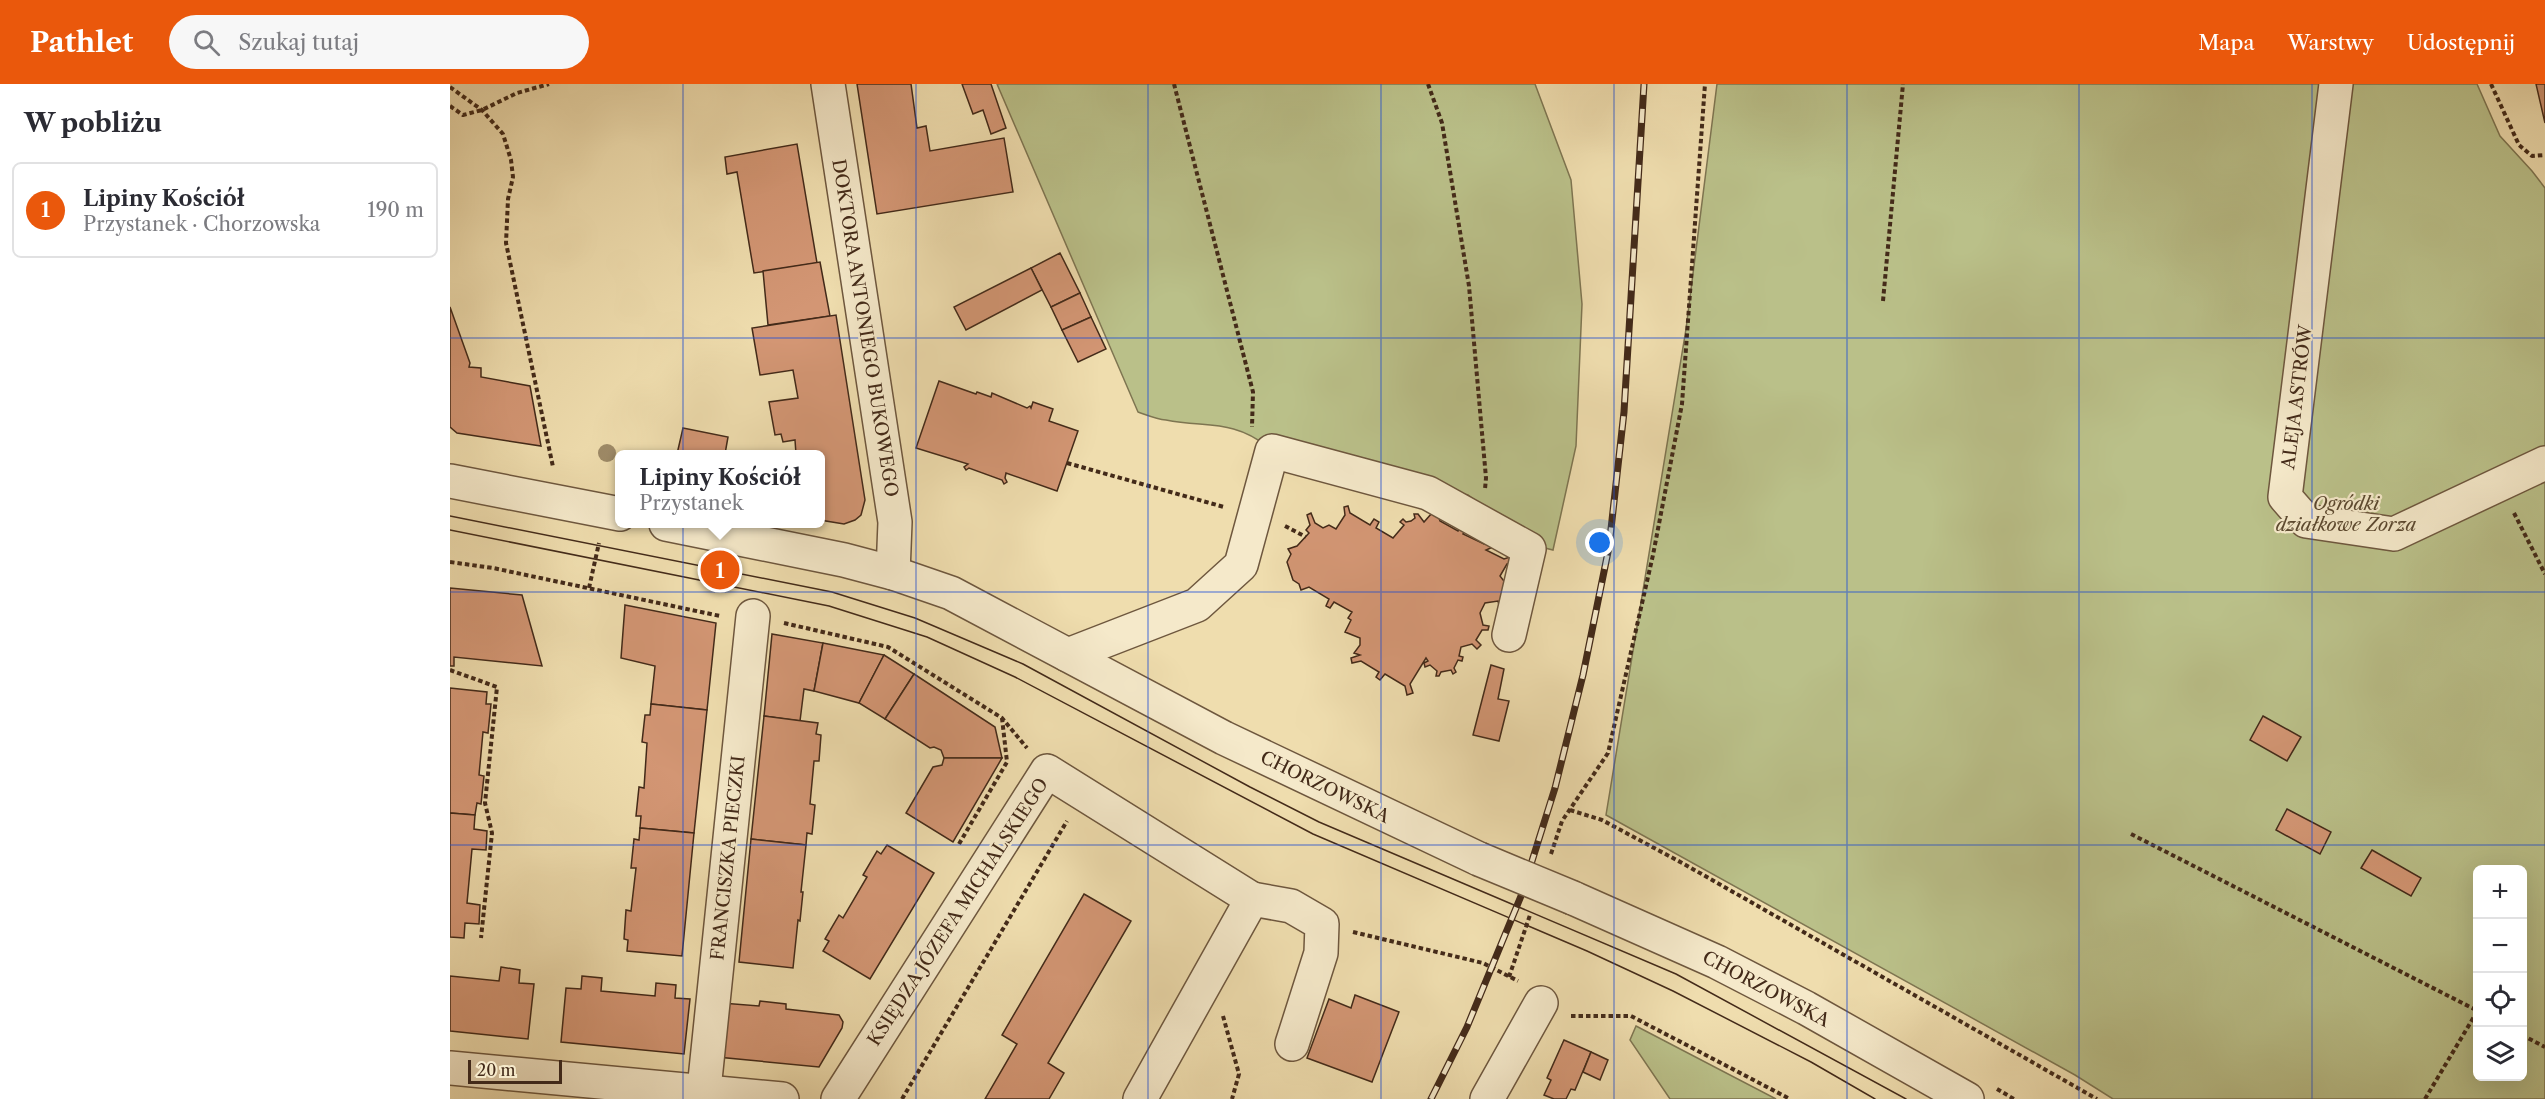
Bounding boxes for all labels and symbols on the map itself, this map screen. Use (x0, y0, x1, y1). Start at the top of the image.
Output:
street label: DOKTORA ANTONIEGO BUKOWEGO (827, 158, 903, 498)
street label: ALEJA ASTRÓW (2276, 322, 2317, 471)
park label: Ogródki działkowe Zorza (2276, 493, 2417, 536)
your location (1585, 528, 1614, 557)
pin: 1 (700, 548, 740, 592)
street label: CHORZOWSKA (1257, 746, 1394, 828)
street label: FRANCISZKA PIECZKI (706, 755, 750, 961)
street label: KSIĘDZA JÓZEFA MICHALSKIEGO (862, 773, 1053, 1050)
street label: CHORZOWSKA (1699, 946, 1834, 1032)
scale bar (468, 1057, 562, 1084)

